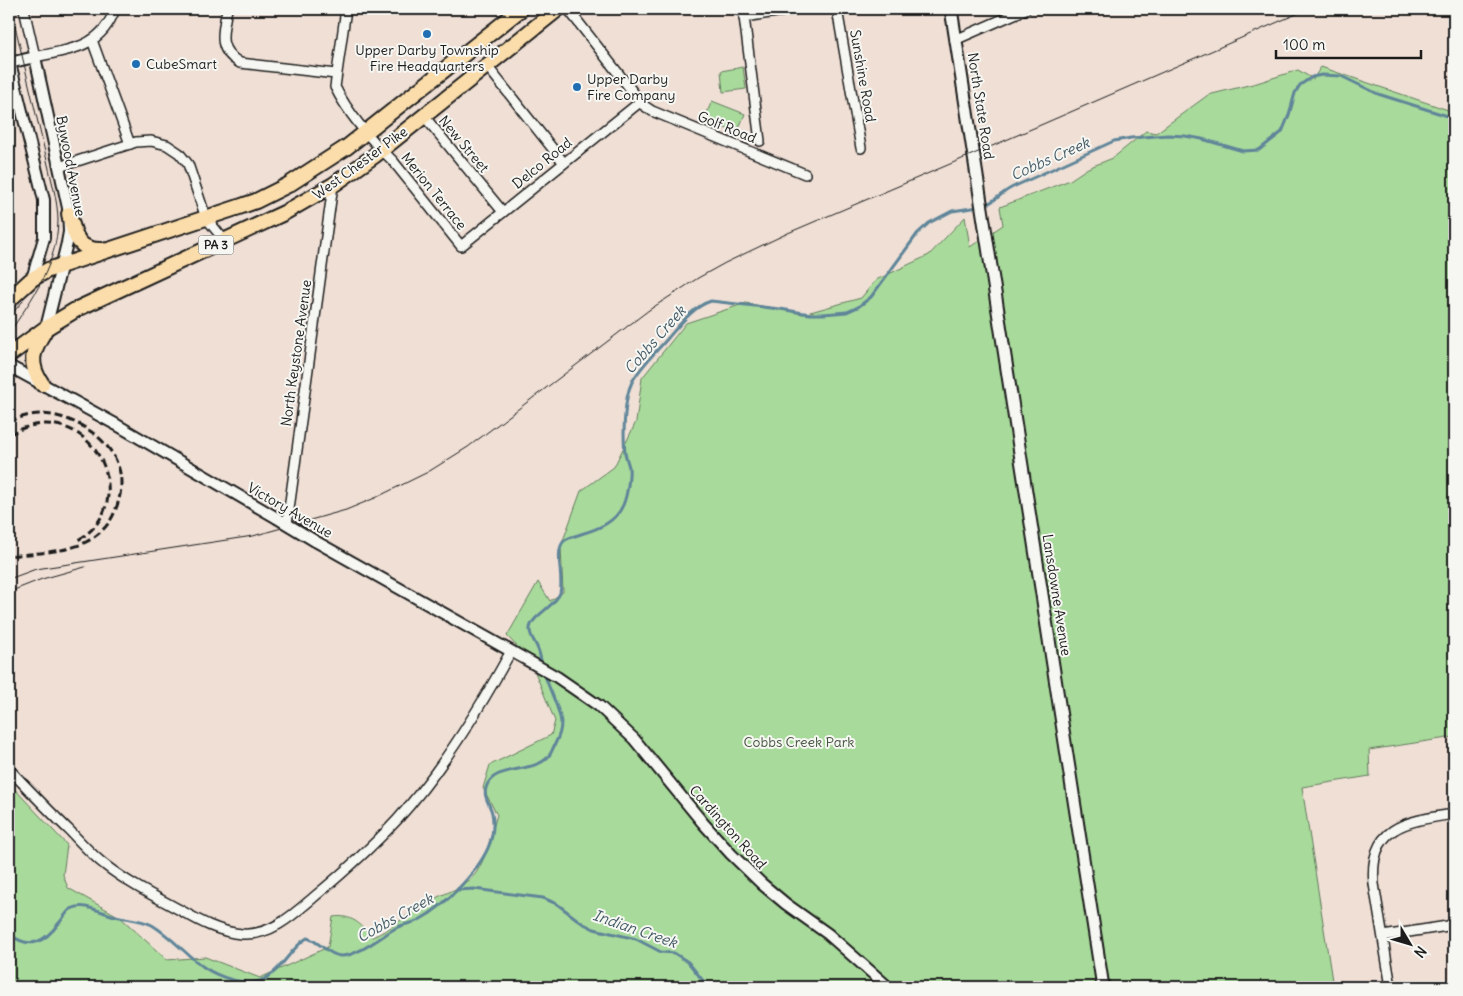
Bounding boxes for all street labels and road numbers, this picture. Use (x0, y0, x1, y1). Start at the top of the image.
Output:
street label: Sunshine Road (846, 28, 880, 124)
street label: North State Road (964, 51, 998, 161)
street label: Golf Road (695, 107, 759, 147)
street label: New Street (435, 112, 493, 176)
street label: Bywood Avenue (52, 114, 90, 218)
street label: West Chester Pike (309, 123, 411, 203)
street label: Delco Road (508, 133, 576, 193)
street label: Merion Terrace (397, 149, 471, 233)
road number: PA 3 (198, 236, 234, 254)
street label: North Keystone Avenue (277, 278, 315, 428)
street label: Victory Avenue (244, 478, 336, 542)
street label: Lansdowne Avenue (1038, 533, 1076, 657)
street label: Cardington Road (686, 781, 770, 873)

